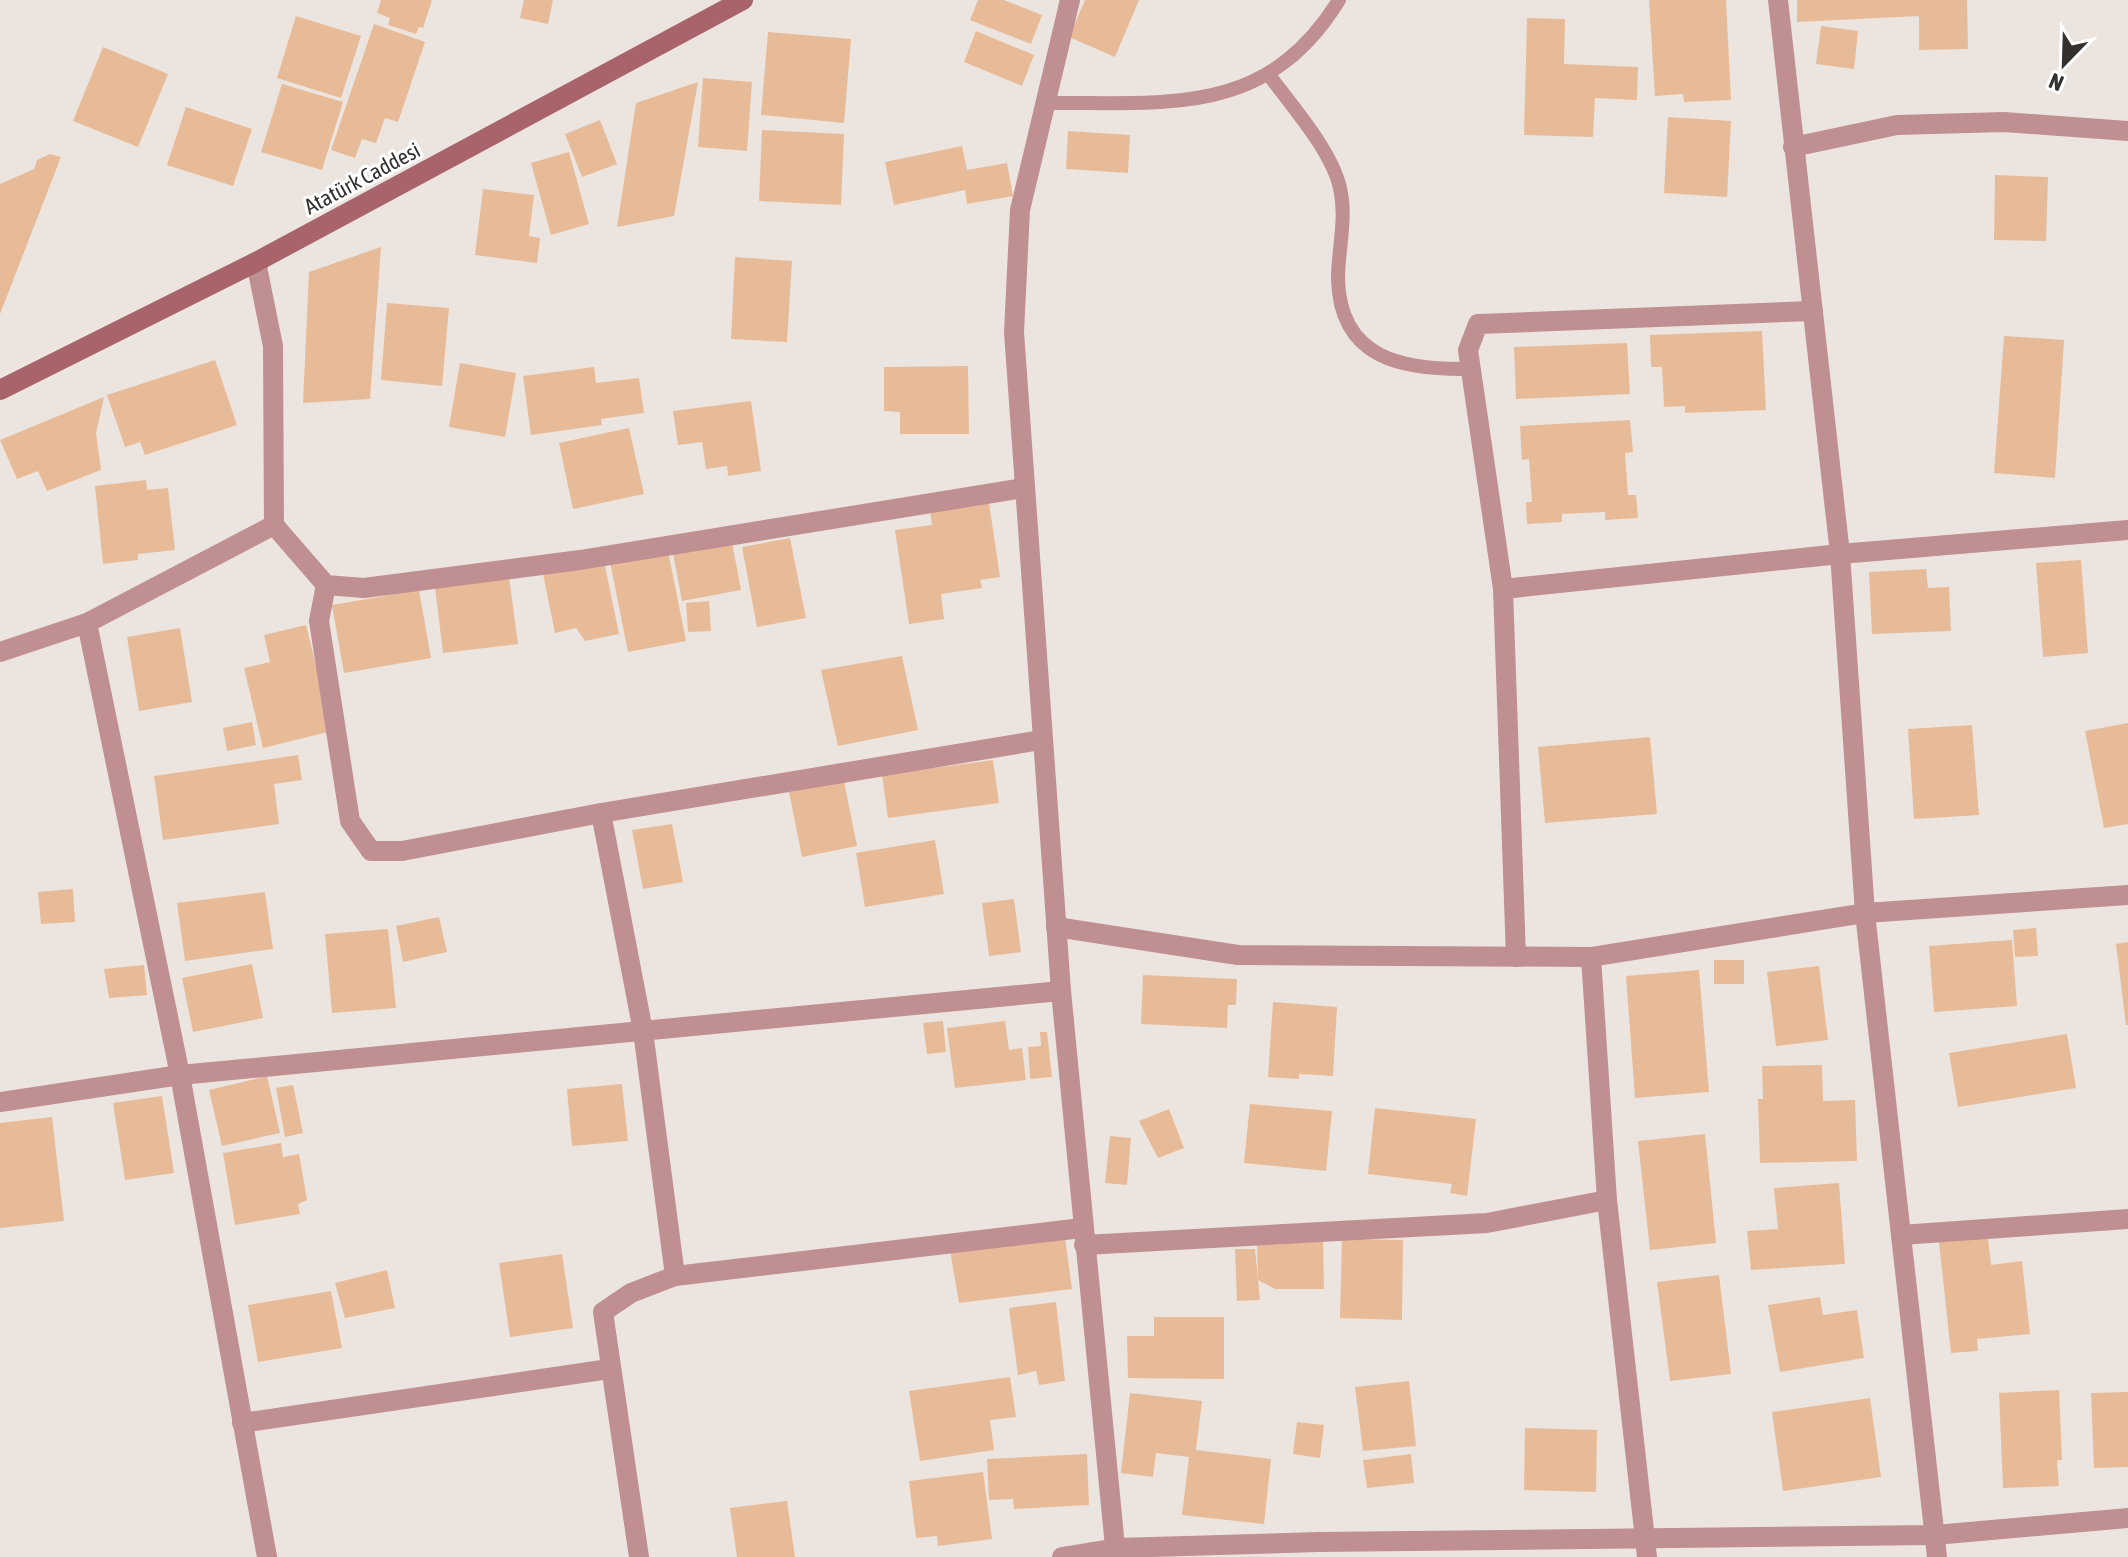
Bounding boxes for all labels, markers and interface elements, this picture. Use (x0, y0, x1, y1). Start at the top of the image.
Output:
north arrow (2024, 24, 2104, 104)
text: N (2045, 68, 2067, 97)
street label: Atatürk Caddesi (300, 137, 424, 219)

